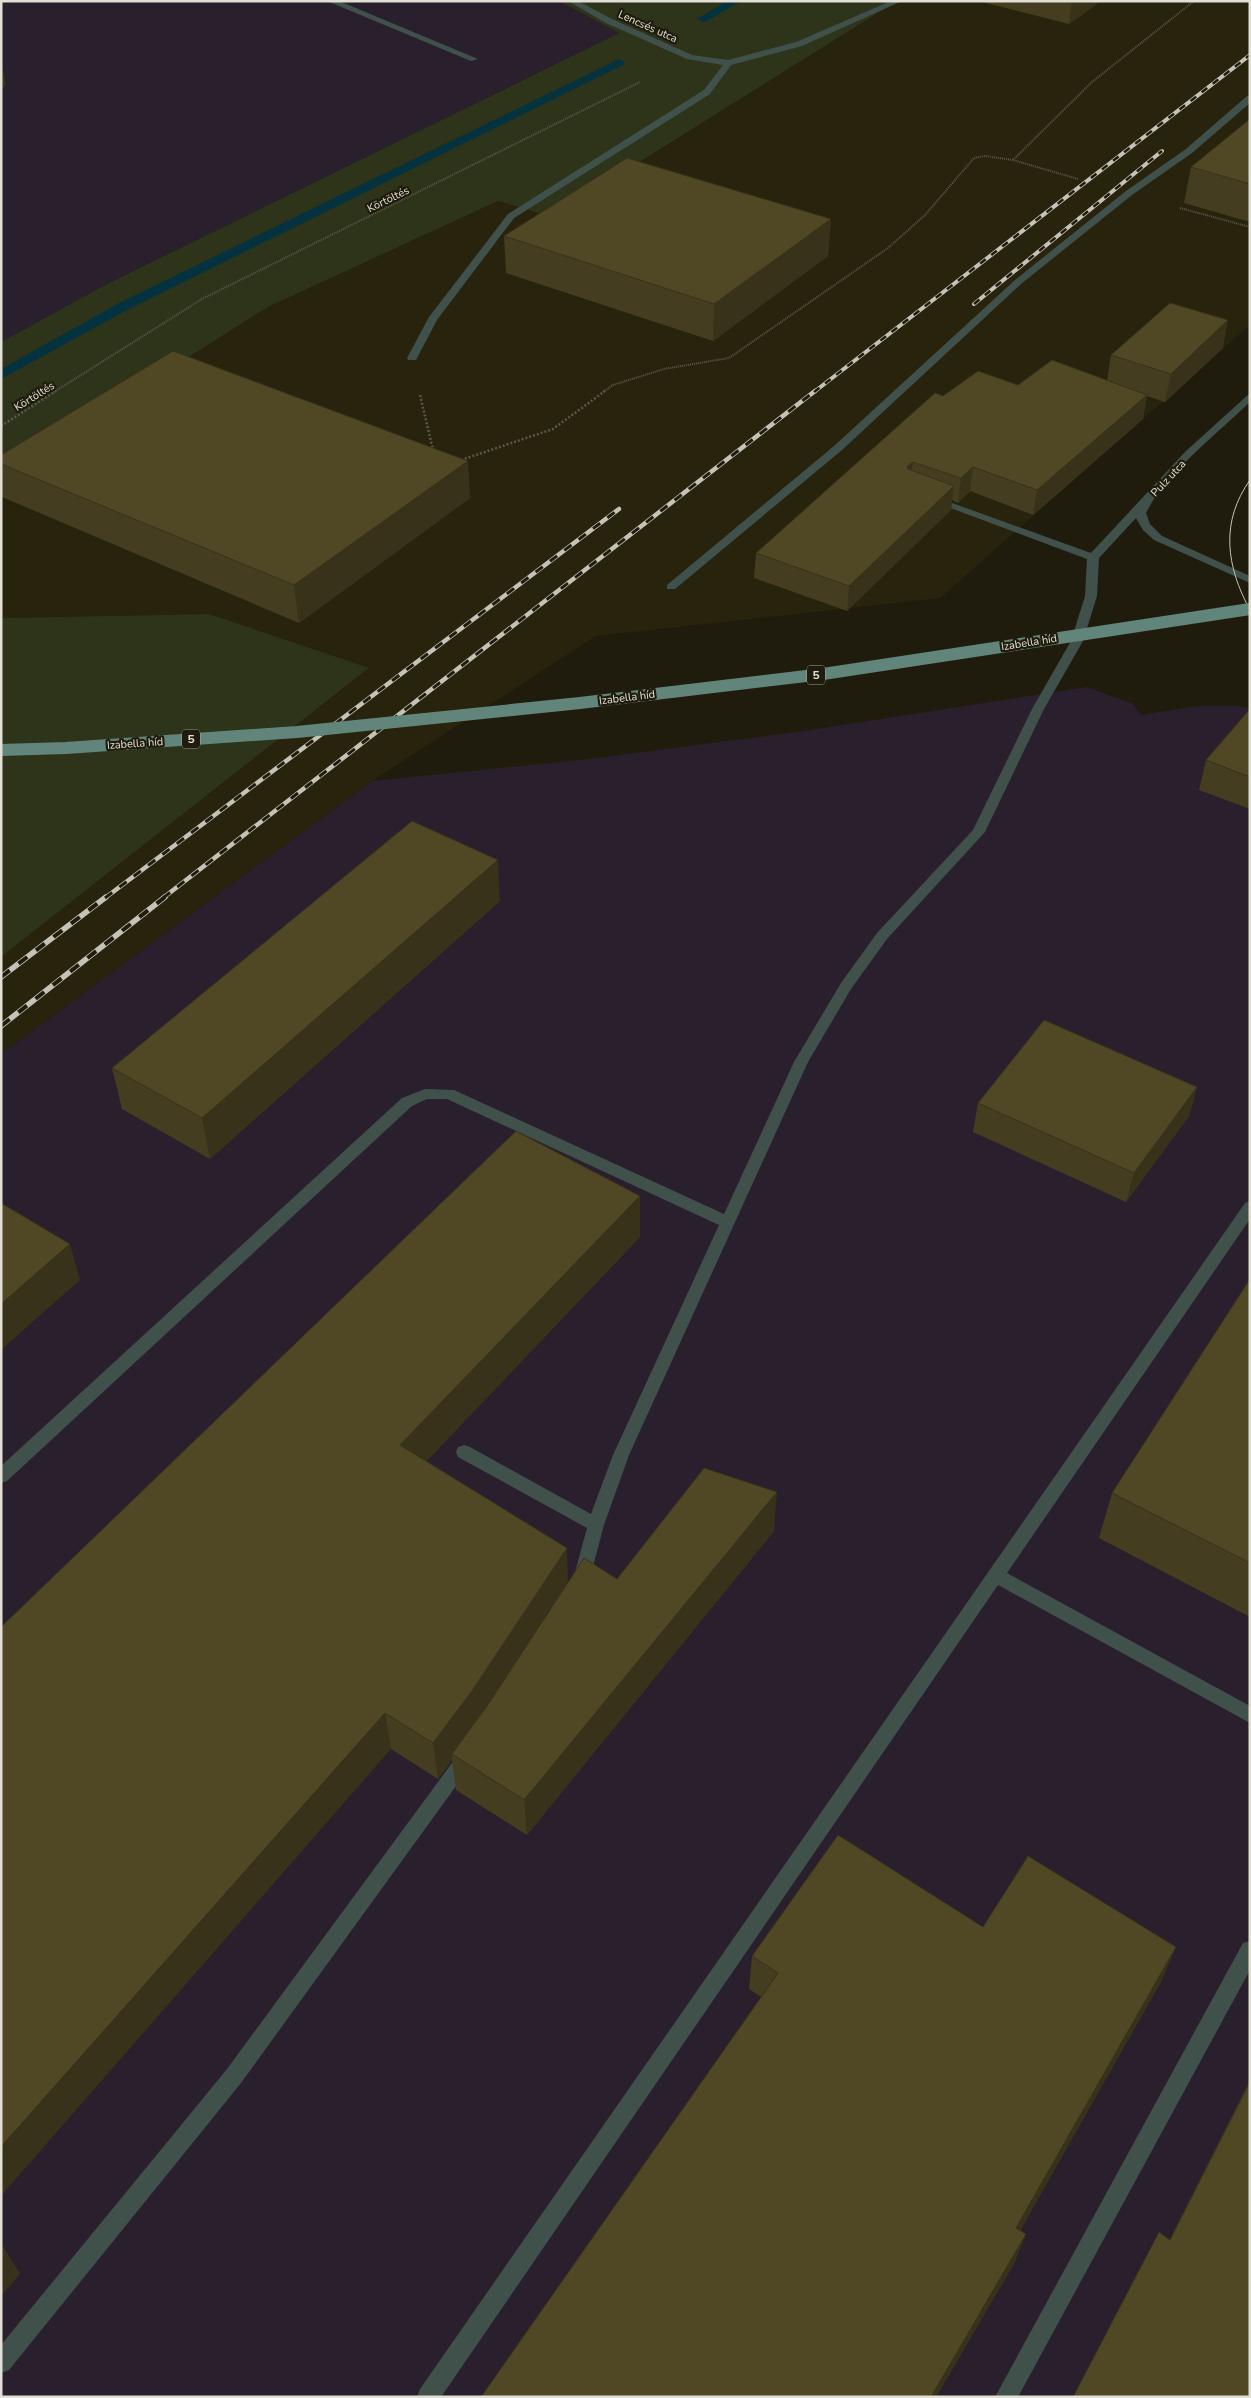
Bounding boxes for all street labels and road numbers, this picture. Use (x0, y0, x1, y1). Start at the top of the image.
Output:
street label: Lencsés utca (616, 7, 680, 46)
street label: Körtöltés (365, 183, 412, 216)
street label: Körtöltés (11, 378, 57, 415)
street label: Pulz utca (1148, 457, 1189, 500)
street label: Izabella híd (1000, 631, 1058, 654)
road number: 5 (807, 666, 825, 684)
street label: Izabella híd (598, 687, 656, 708)
road number: 5 (182, 730, 200, 749)
street label: Izabella híd (106, 734, 164, 753)

